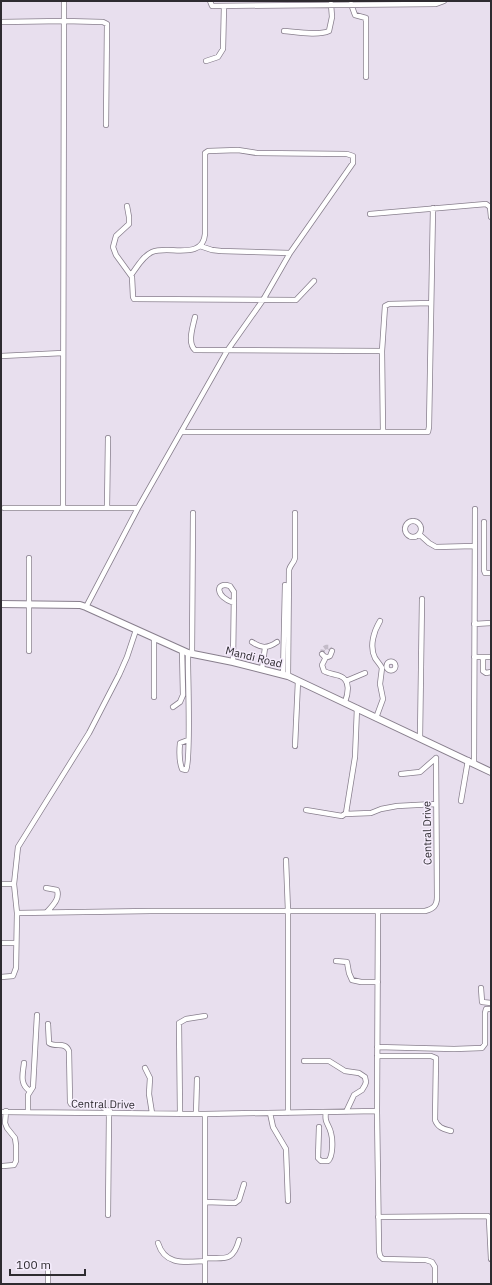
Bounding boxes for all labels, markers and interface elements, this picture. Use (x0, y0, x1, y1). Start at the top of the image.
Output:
street label: Mandi Road (224, 643, 284, 671)
street label: Central Drive (419, 801, 435, 865)
street label: Central Drive (71, 1096, 135, 1112)
scale bar (10, 1251, 85, 1277)
text: 100 m (16, 1257, 51, 1272)

